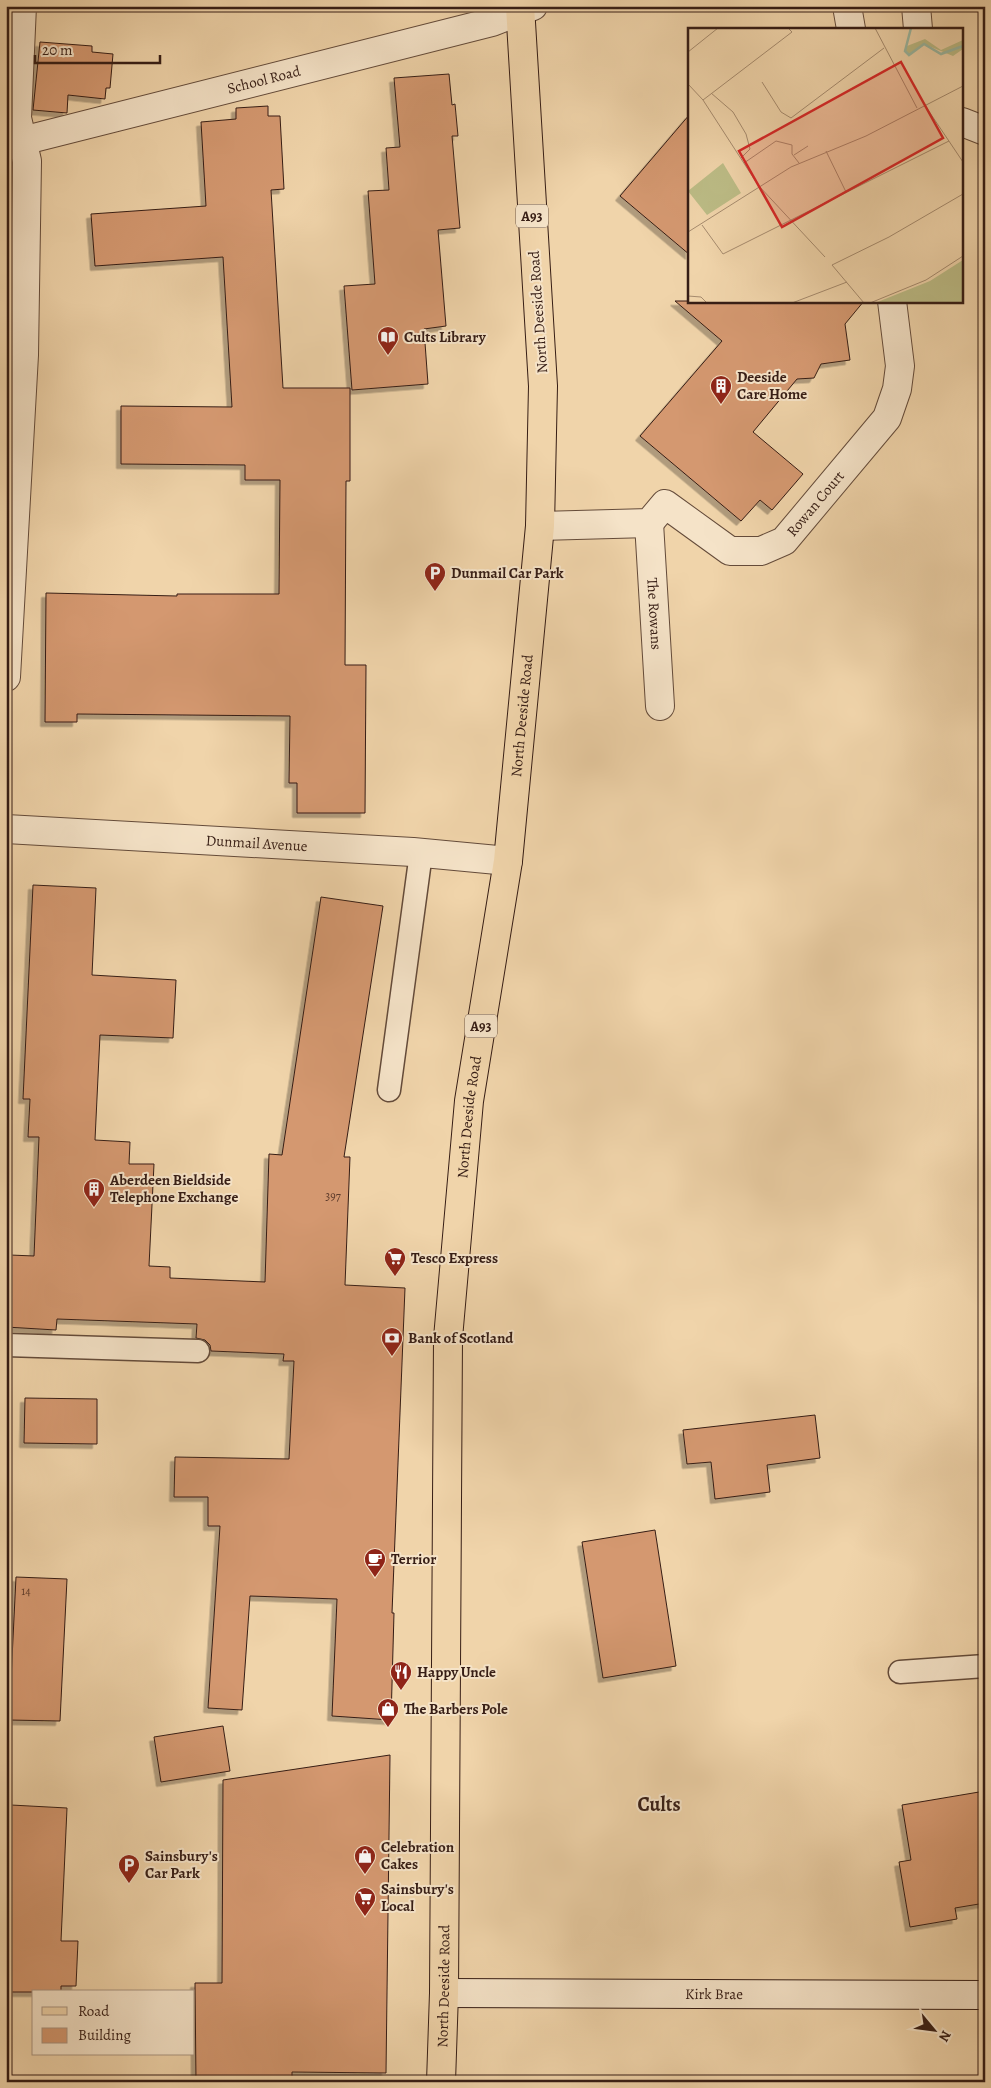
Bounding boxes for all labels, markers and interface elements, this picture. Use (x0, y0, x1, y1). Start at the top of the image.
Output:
inset map (688, 28, 964, 302)
scale bar (35, 32, 160, 64)
text: 20 m (42, 40, 73, 60)
street label: School Road (225, 61, 304, 99)
road number: A93 (516, 205, 548, 228)
street label: North Deeside Road (524, 249, 552, 374)
library icon: Cults Library (376, 325, 400, 356)
place label: Cults Library (404, 327, 487, 347)
place label: Deeside Care Home (737, 367, 807, 404)
building icon: Deeside Care Home (709, 374, 733, 405)
street label: Rowan Court (782, 466, 849, 541)
parking icon: Dunmail Car Park (423, 561, 447, 592)
place label: Dunmail Car Park (451, 563, 564, 583)
street label: The Rowans (642, 577, 667, 650)
street label: North Deeside Road (506, 653, 538, 778)
street label: Dunmail Avenue (205, 830, 308, 856)
road number: A93 (465, 1014, 497, 1038)
street label: North Deeside Road (452, 1054, 486, 1179)
place label: Aberdeen Bieldside Telephone Exchange (109, 1170, 238, 1207)
building icon: Aberdeen Bieldside Telephone Exchange (82, 1177, 106, 1208)
house number: 397 (325, 1188, 342, 1204)
supermarket icon: Tesco Express (383, 1246, 407, 1277)
place label: Tesco Express (411, 1248, 498, 1268)
bank icon: Bank of Scotland (380, 1326, 404, 1357)
place label: Bank of Scotland (408, 1328, 514, 1348)
cafe icon: Terrior (363, 1547, 387, 1578)
place label: Terrior (391, 1549, 436, 1569)
house number: 14 (21, 1583, 31, 1599)
restaurant icon: Happy Uncle (389, 1660, 413, 1691)
place label: Happy Uncle (417, 1662, 496, 1682)
shop icon: The Barbers Pole (376, 1697, 400, 1728)
place label: The Barbers Pole (404, 1699, 508, 1719)
district label: Cults (637, 1791, 681, 1818)
place label: Celebration Cakes (381, 1837, 455, 1874)
shop icon: Celebration Cakes (353, 1844, 377, 1875)
place label: Sainsbury's Car Park (145, 1846, 218, 1883)
parking icon: Sainsbury's Car Park (117, 1853, 141, 1884)
place label: Sainsbury's Local (381, 1879, 454, 1916)
supermarket icon: Sainsbury's Local (353, 1886, 377, 1917)
street label: North Deeside Road (432, 1924, 454, 2048)
street label: Kirk Brae (685, 1984, 743, 2004)
legend (32, 1990, 195, 2056)
text: Road (78, 2001, 110, 2021)
north arrow (908, 2006, 958, 2056)
text: Building (78, 2025, 131, 2045)
text: N (934, 2027, 956, 2045)

